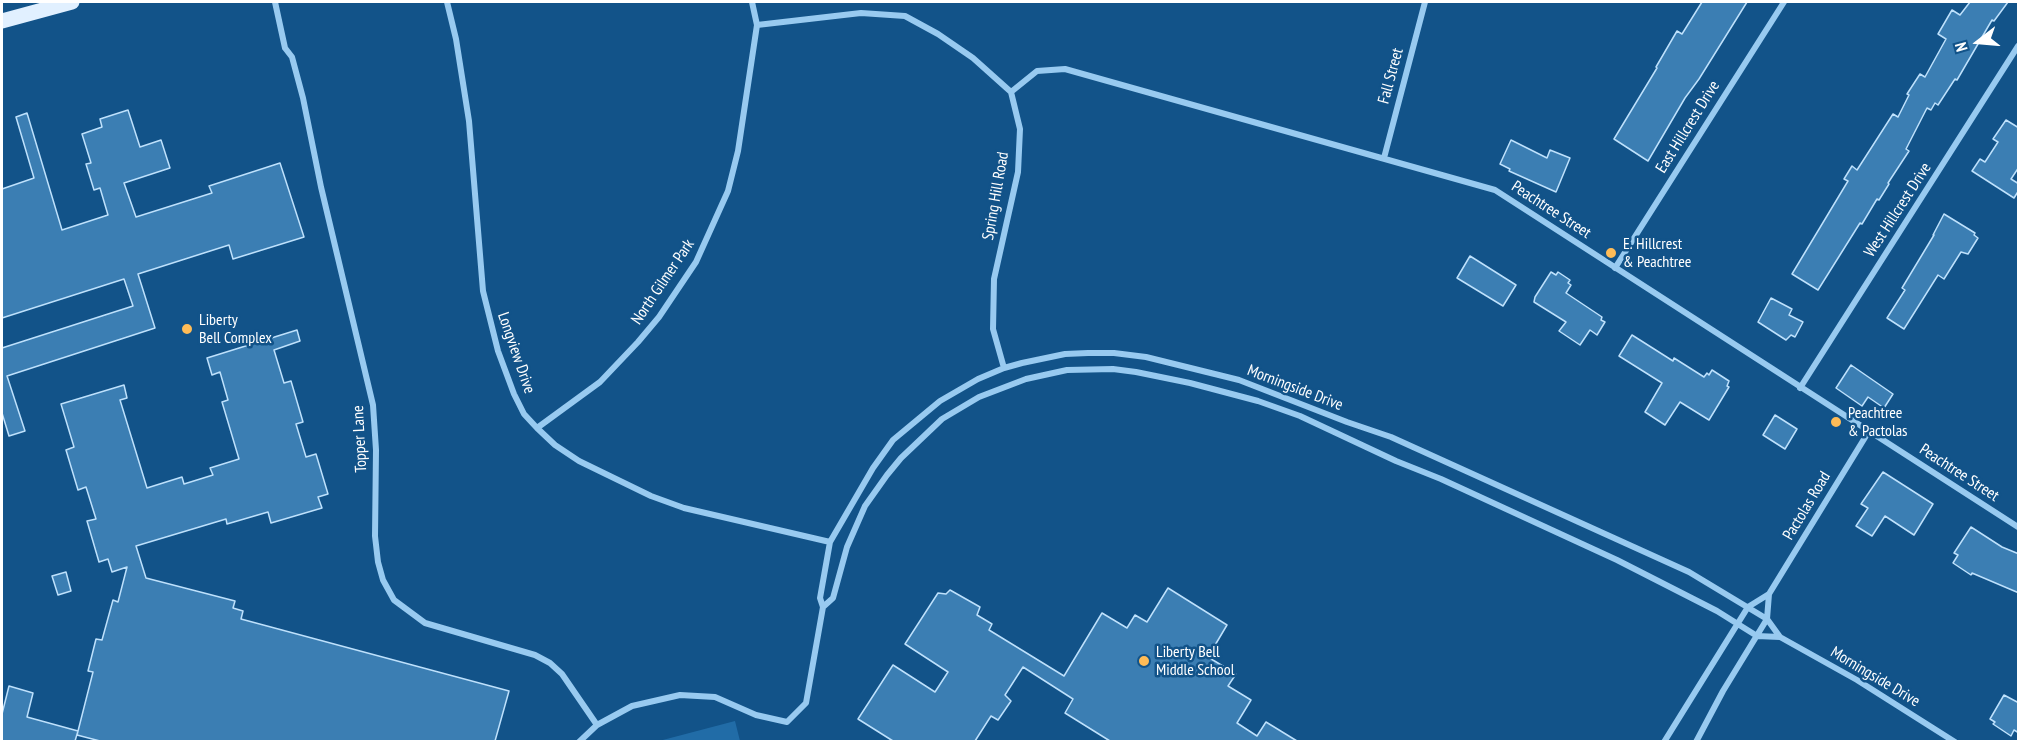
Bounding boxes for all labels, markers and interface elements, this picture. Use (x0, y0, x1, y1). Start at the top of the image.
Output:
north arrow (1948, 12, 2008, 72)
text: N (1950, 40, 1972, 54)
street label: Fall Street (1374, 46, 1408, 106)
street label: East Hillcrest Drive (1652, 77, 1724, 177)
street label: Spring Hill Road (979, 150, 1013, 242)
street label: West Hillcrest Drive (1860, 159, 1936, 261)
street label: Peachtree Street (1508, 177, 1594, 243)
place label: E. Hillcrest & Peachtree (1623, 234, 1691, 272)
street label: North Gilmer Park (627, 236, 699, 328)
marker: E. Hillcrest & Peachtree (1604, 246, 1618, 260)
place label: Liberty Bell Complex (199, 310, 272, 348)
street label: Longview Drive (493, 310, 539, 396)
marker: Liberty Bell Complex (180, 322, 194, 336)
street label: Morningside Drive (1245, 361, 1345, 415)
place label: Peachtree & Pactolas (1848, 403, 1907, 441)
street label: Topper Lane (349, 405, 371, 473)
marker: Peachtree & Pactolas (1829, 415, 1843, 429)
street label: Peachtree Street (1916, 440, 2002, 506)
street label: Pactolas Road (1779, 468, 1835, 544)
place label: Liberty Bell Middle School (1156, 642, 1234, 680)
street label: Morningside Drive (1827, 643, 1923, 711)
marker: Liberty Bell Middle School (1137, 654, 1151, 668)

